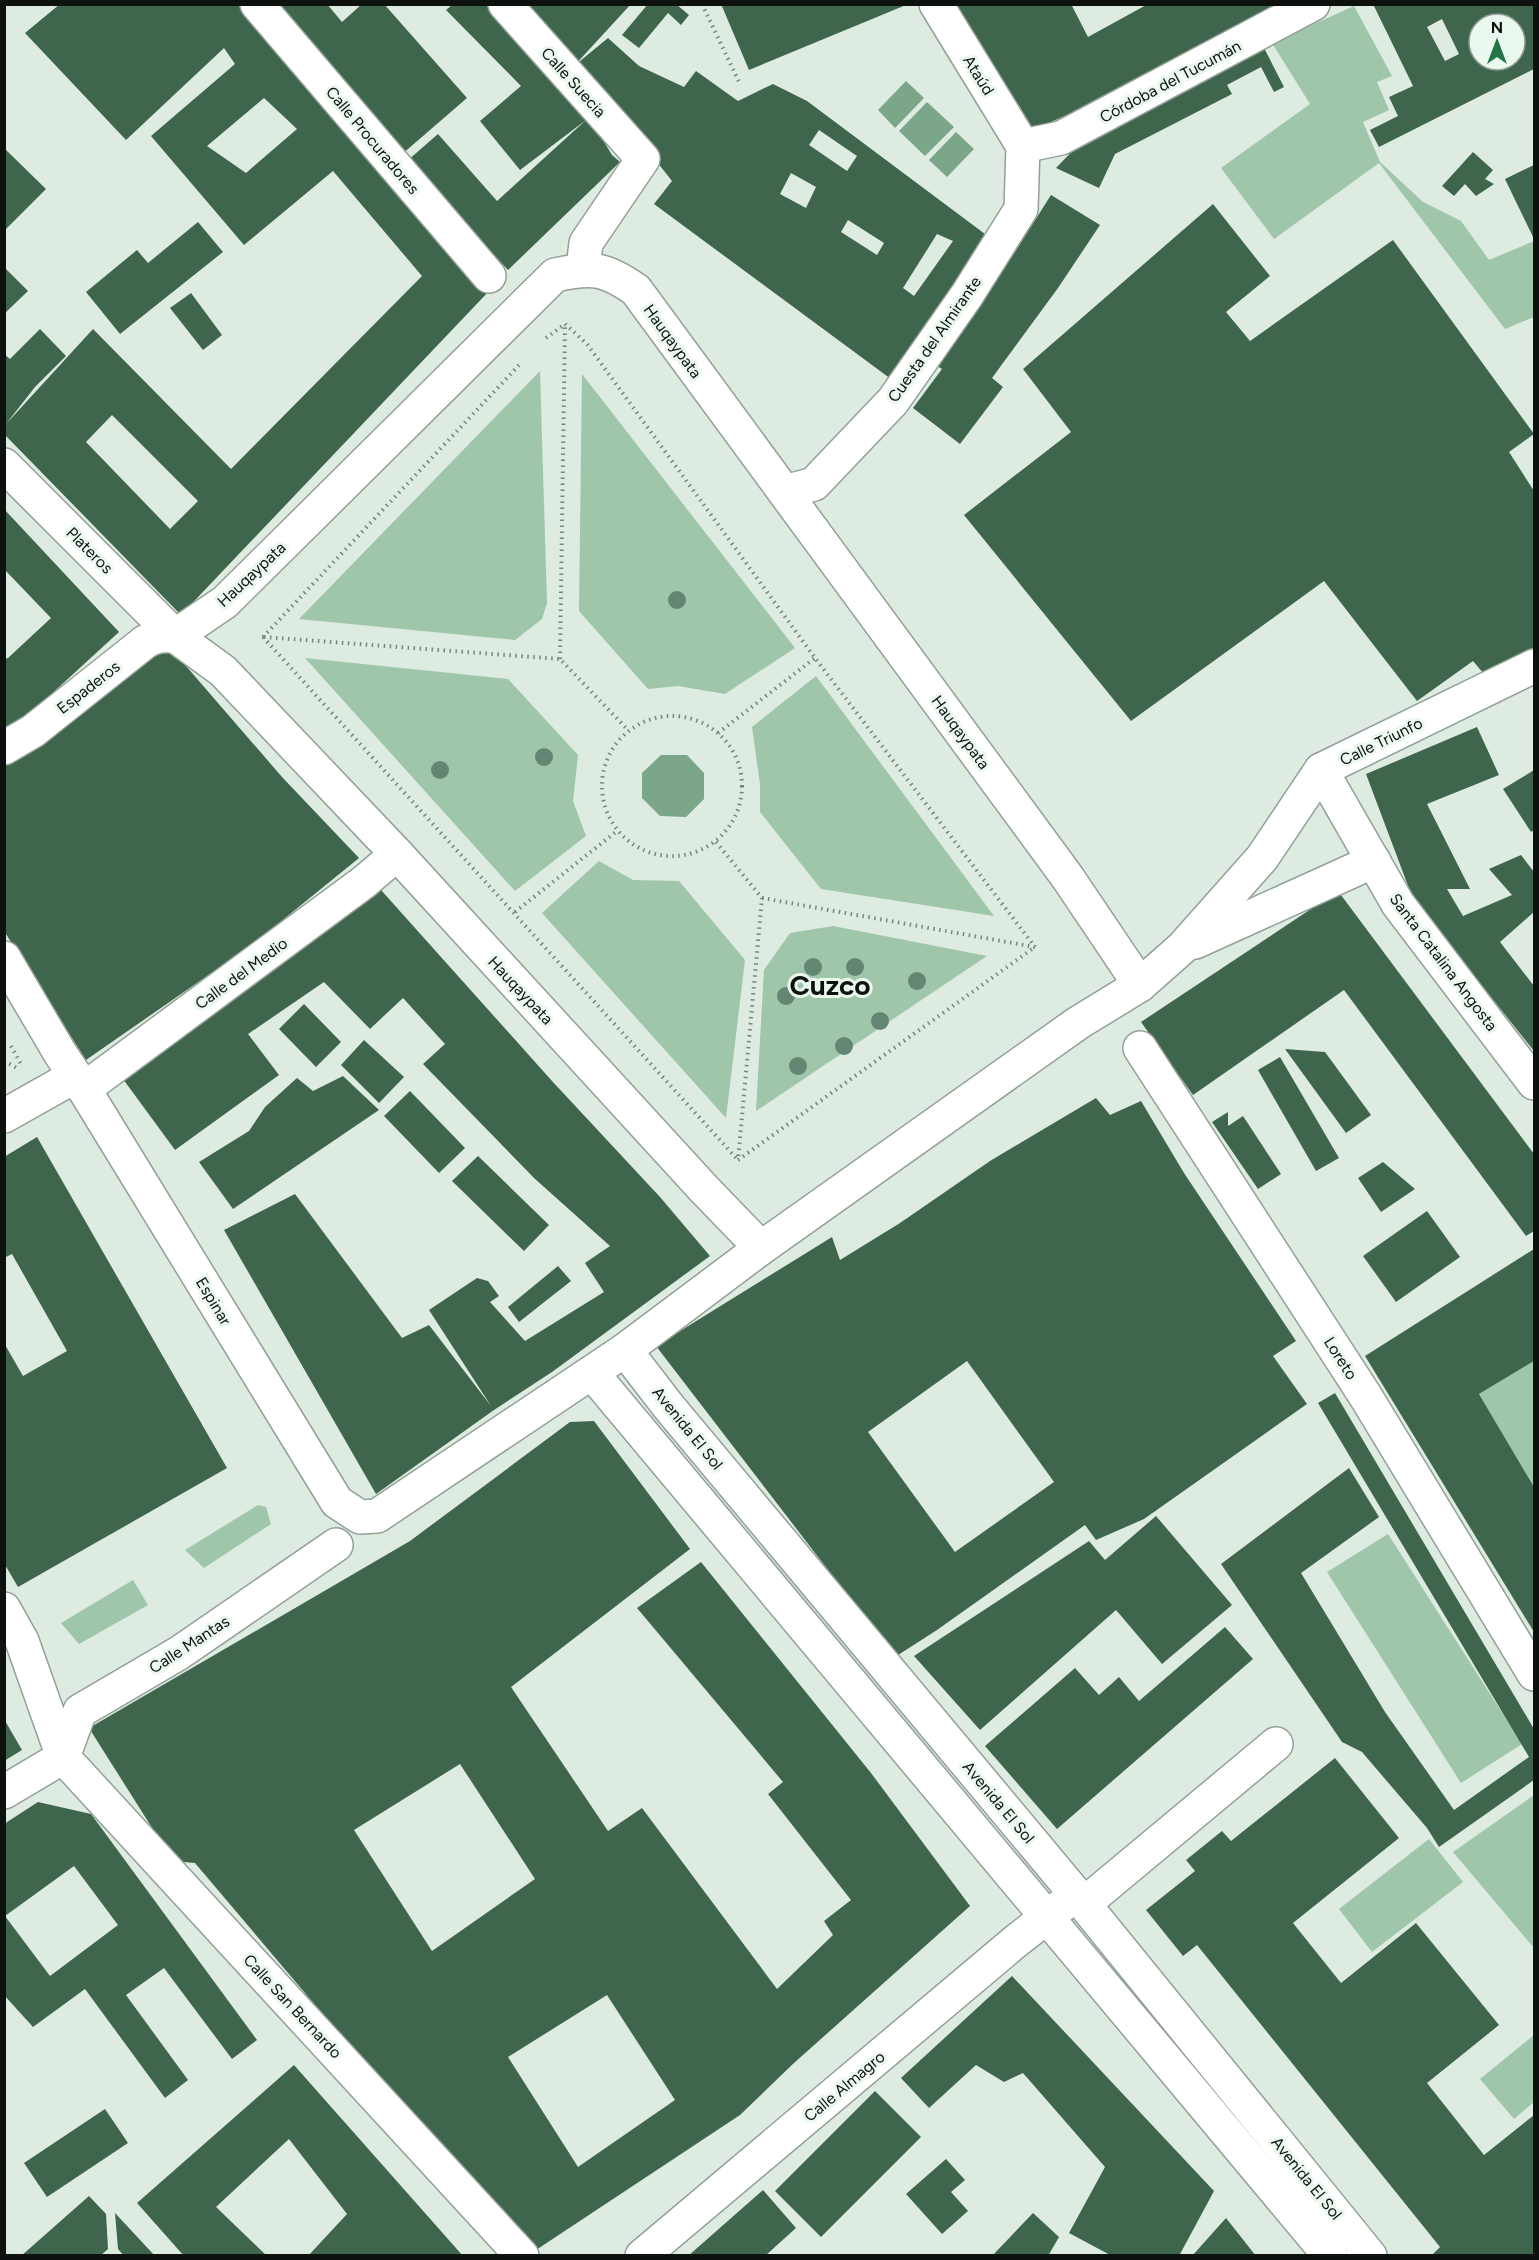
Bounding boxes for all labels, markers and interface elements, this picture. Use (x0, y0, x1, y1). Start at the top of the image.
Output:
north arrow (1467, 12, 1527, 72)
text: N (1491, 18, 1503, 37)
street label: Córdoba del Tucumán (1096, 36, 1244, 127)
street label: Calle Suecia (537, 43, 610, 121)
street label: Ataúd (959, 52, 998, 99)
street label: Calle Procuradores (322, 83, 423, 198)
street label: Cuesta del Almirante (884, 272, 985, 406)
street label: Hauqaypata (639, 301, 706, 382)
street label: Plateros (62, 523, 117, 578)
street label: Hauqaypata (213, 538, 289, 611)
street label: Espaderos (53, 657, 124, 718)
street label: Hauqaypata (927, 692, 994, 773)
street label: Calle Triunfo (1337, 713, 1426, 770)
street label: Santa Catalina Angosta (1386, 890, 1502, 1035)
street label: Calle del Medio (191, 933, 291, 1013)
street label: Hauqaypata (484, 952, 557, 1028)
district label: Cuzco (789, 968, 871, 1002)
street label: Espinar (192, 1274, 236, 1329)
street label: Loreto (1320, 1333, 1361, 1383)
street label: Avenida El Sol (648, 1383, 727, 1474)
street label: Calle Mantas (146, 1611, 233, 1677)
street label: Avenida El Sol (959, 1757, 1038, 1847)
street label: Calle San Bernardo (240, 1950, 346, 2062)
street label: Calle Almagro (800, 2047, 889, 2126)
street label: Avenida El Sol (1267, 2133, 1346, 2224)

